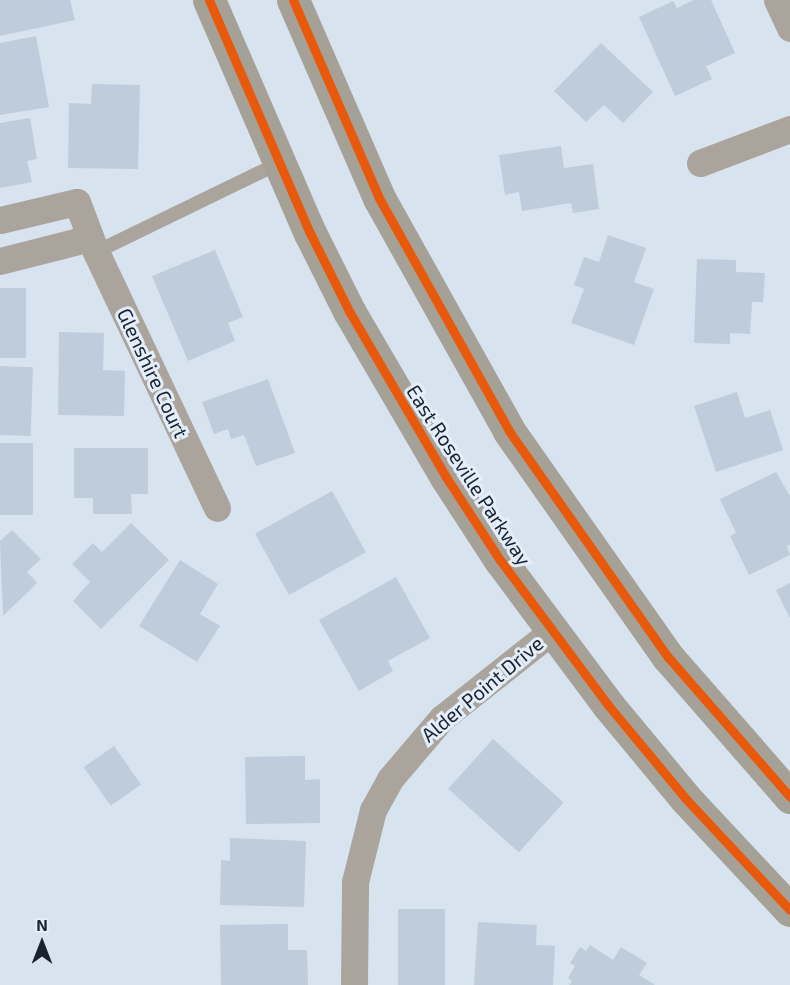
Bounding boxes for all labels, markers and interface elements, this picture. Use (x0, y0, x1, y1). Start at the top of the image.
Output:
street label: Glenshire Court (112, 304, 194, 442)
street label: East Roseville Parkway (402, 380, 536, 570)
street label: Alder Point Drive (416, 631, 548, 747)
north arrow (12, 913, 72, 973)
text: N (36, 915, 48, 934)

